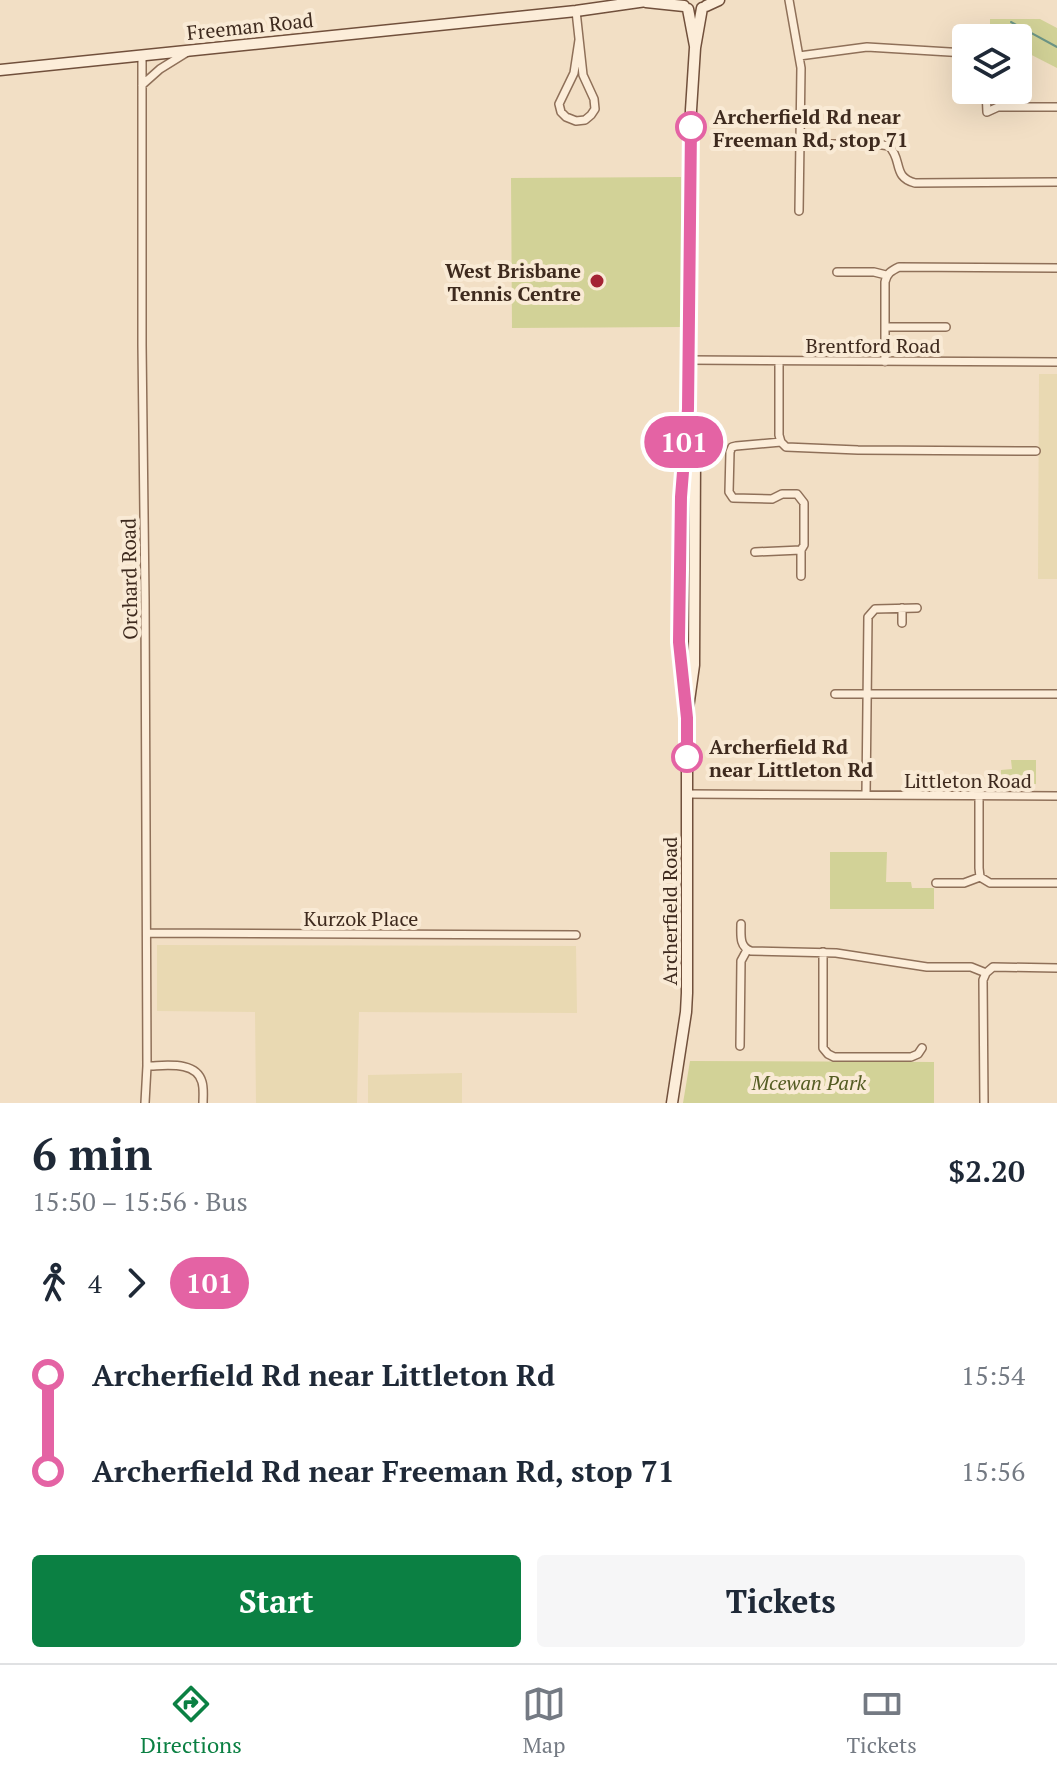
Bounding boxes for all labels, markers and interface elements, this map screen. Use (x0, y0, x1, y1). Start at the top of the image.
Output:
street label: Freeman Road (185, 6, 315, 46)
map controls (952, 24, 1032, 104)
button: layers (952, 24, 1032, 104)
place label: Archerfield Rd near Freeman Rd, stop 71 (713, 103, 908, 153)
marker: Archerfield Rd near Freeman Rd, stop 71 (676, 112, 706, 142)
place label: West Brisbane Tennis Centre (445, 257, 581, 307)
marker: West Brisbane Tennis Centre (588, 272, 606, 290)
street label: Brentford Road (805, 332, 941, 359)
line badge: 101 (638, 416, 730, 468)
text: 101 (660, 423, 708, 460)
street label: Orchard Road (114, 518, 144, 640)
place label: Archerfield Rd near Littleton Rd (709, 733, 873, 783)
marker: Archerfield Rd near Littleton Rd (672, 742, 702, 772)
street label: Littleton Road (904, 767, 1032, 794)
street label: Archerfield Road (656, 837, 683, 985)
street label: Kurzok Place (304, 905, 418, 932)
park label: Mcewan Park (751, 1069, 867, 1096)
text: 6 min (32, 1124, 152, 1183)
text: $2.20 (948, 1151, 1025, 1191)
text: 15:50 – 15:56 · Bus (32, 1184, 248, 1218)
icon: walk (32, 1261, 76, 1305)
icon: forward (114, 1261, 158, 1305)
text: 101 (186, 1264, 233, 1301)
text: 4 (88, 1266, 102, 1300)
text: Archerfield Rd near Littleton Rd (92, 1355, 555, 1395)
text: 15:54 (961, 1358, 1025, 1392)
text: Archerfield Rd near Freeman Rd, stop 71 (92, 1451, 675, 1491)
text: 15:56 (961, 1454, 1025, 1488)
button: Start (32, 1555, 521, 1647)
button: Tickets (537, 1555, 1025, 1647)
tab: Directions (140, 1682, 242, 1759)
tab: Map (522, 1682, 566, 1759)
tab: Tickets (846, 1682, 917, 1759)

